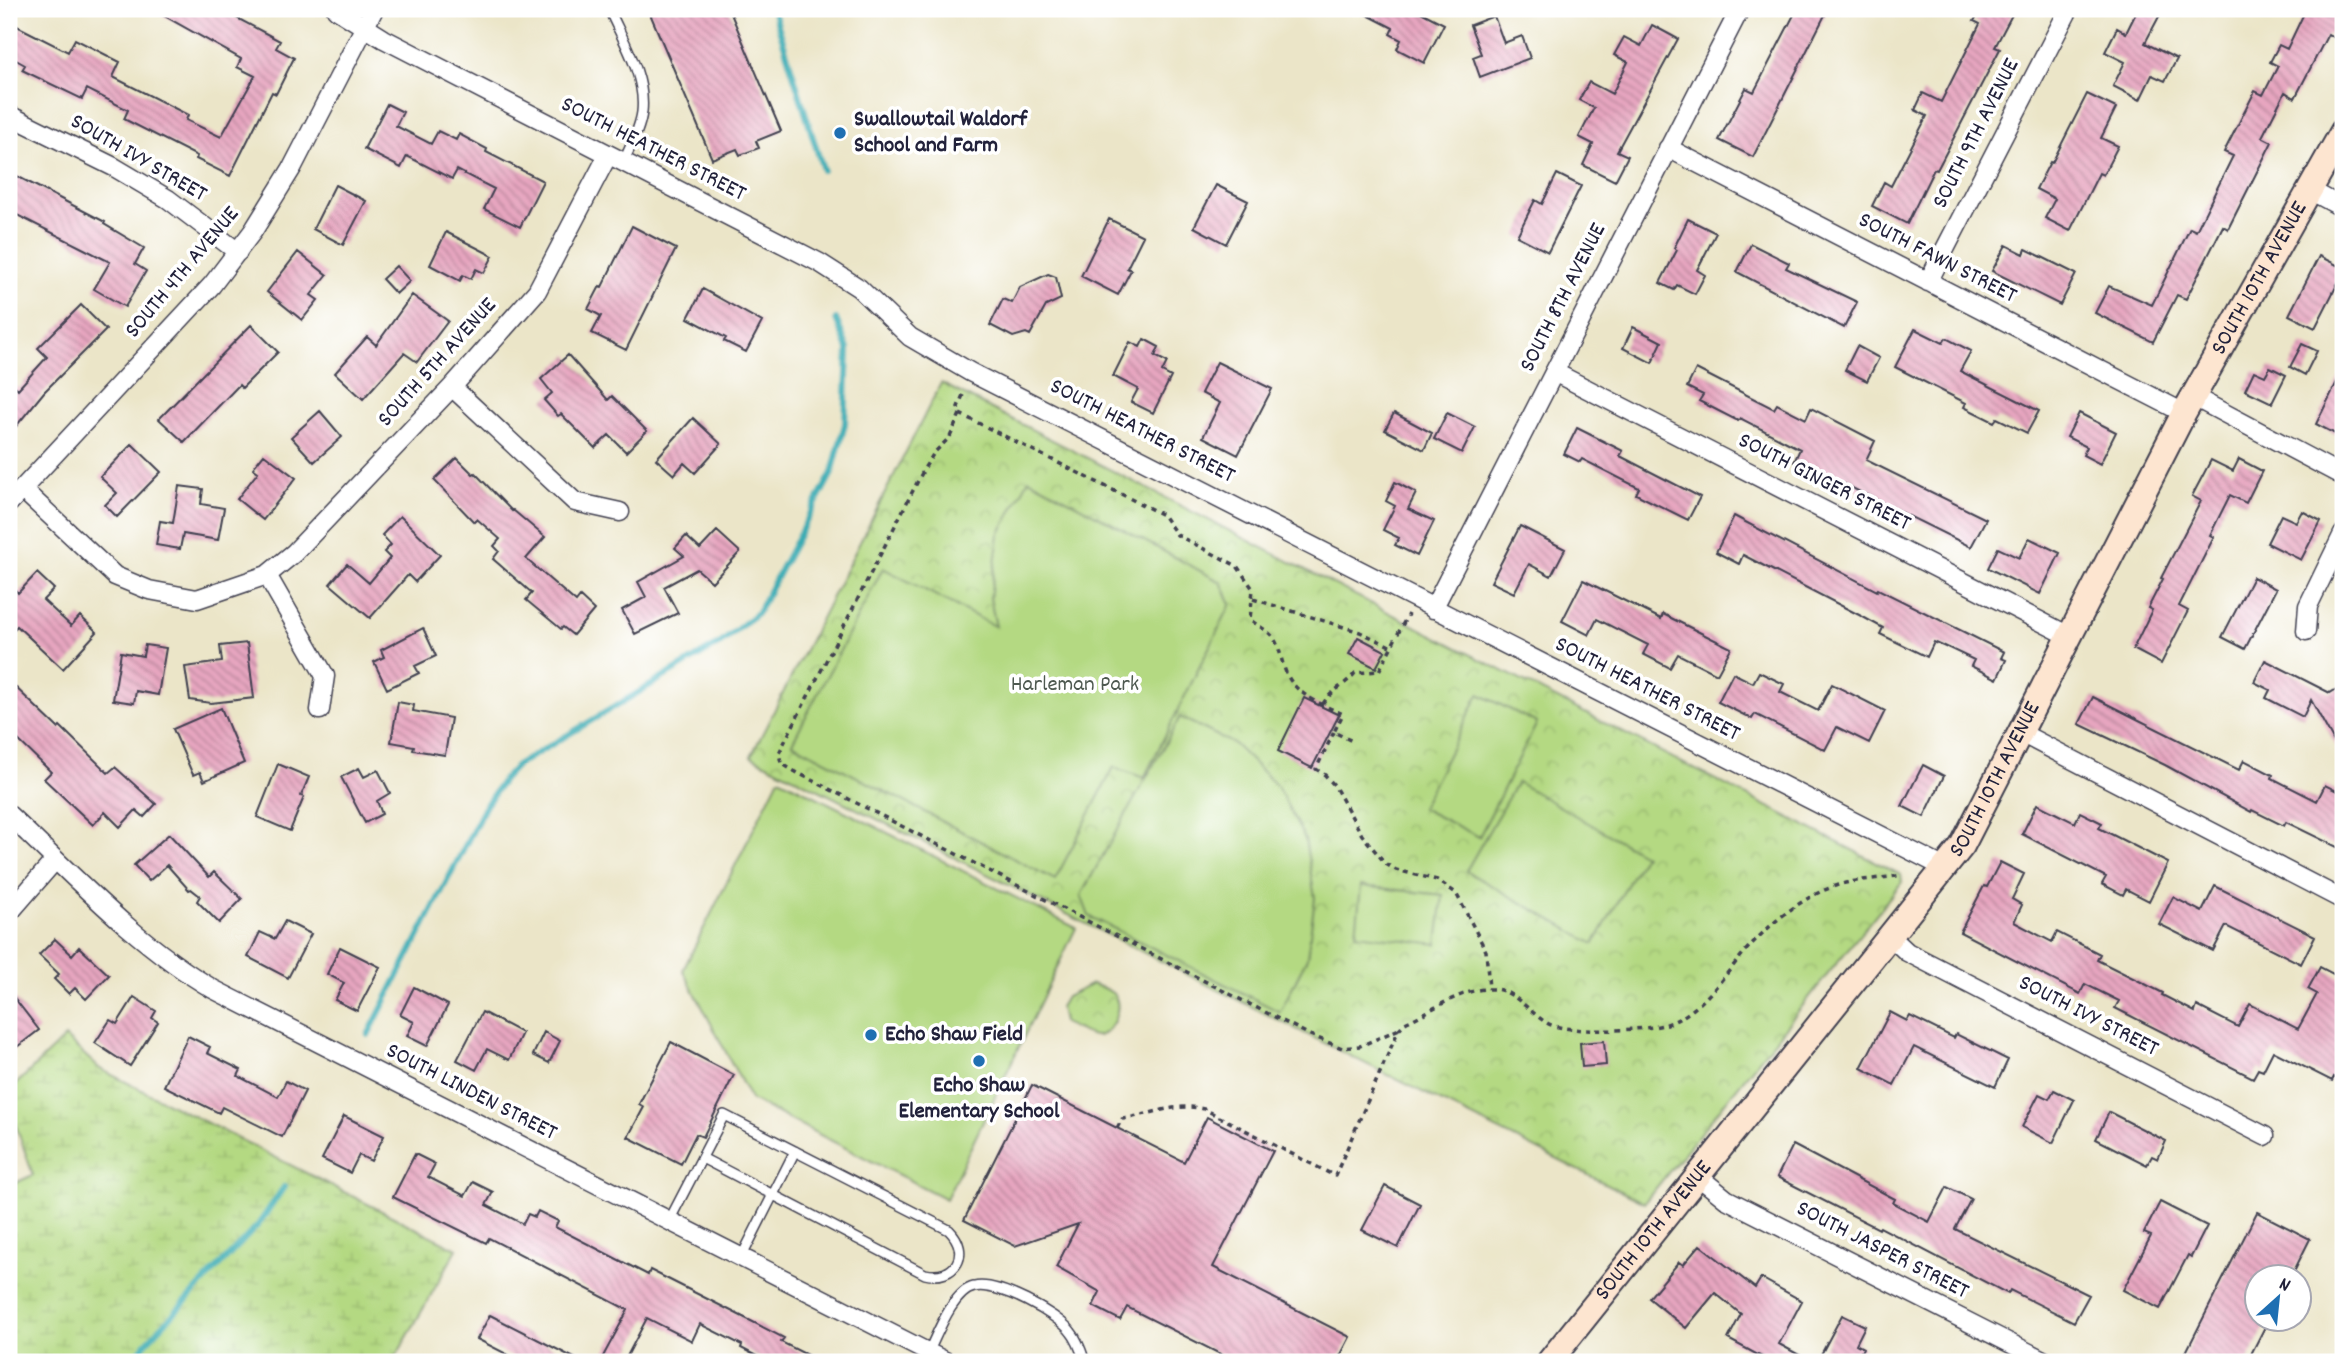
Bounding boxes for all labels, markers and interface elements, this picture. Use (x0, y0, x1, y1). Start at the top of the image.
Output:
street label: SOUTH 9TH AVENUE (1925, 53, 2029, 215)
street label: SOUTH HEATHER STREET (555, 89, 751, 211)
place label: Swallowtail Waldorf School and Farm (854, 104, 1028, 163)
street label: SOUTH IVY STREET (63, 106, 213, 212)
marker: Swallowtail Waldorf School and Farm (832, 125, 848, 141)
street label: SOUTH 10TH AVENUE (2203, 195, 2317, 361)
street label: SOUTH 4TH AVENUE (118, 199, 249, 346)
street label: SOUTH FAWN STREET (1852, 205, 2022, 313)
street label: SOUTH 8TH AVENUE (1512, 217, 1616, 378)
street label: SOUTH 5TH AVENUE (371, 290, 506, 435)
street label: SOUTH HEATHER STREET (1044, 371, 1240, 493)
street label: SOUTH GINGER STREET (1732, 425, 1916, 541)
street label: SOUTH HEATHER STREET (1549, 629, 1745, 751)
park label: Harleman Park (1011, 669, 1139, 702)
street label: SOUTH 10TH AVENUE (1942, 696, 2050, 865)
street label: SOUTH IVY STREET (2012, 968, 2164, 1066)
place label: Echo Shaw Field (885, 1019, 1023, 1052)
marker: Echo Shaw Field (863, 1027, 879, 1043)
street label: SOUTH LINDEN STREET (380, 1036, 562, 1150)
marker: Echo Shaw Elementary School (971, 1053, 987, 1069)
place label: Echo Shaw Elementary School (899, 1070, 1060, 1129)
street label: SOUTH 10TH AVENUE (1587, 1153, 1721, 1308)
street label: SOUTH JASPER STREET (1790, 1193, 1974, 1309)
north arrow (2244, 1262, 2314, 1332)
text: N (2274, 1272, 2294, 1300)

